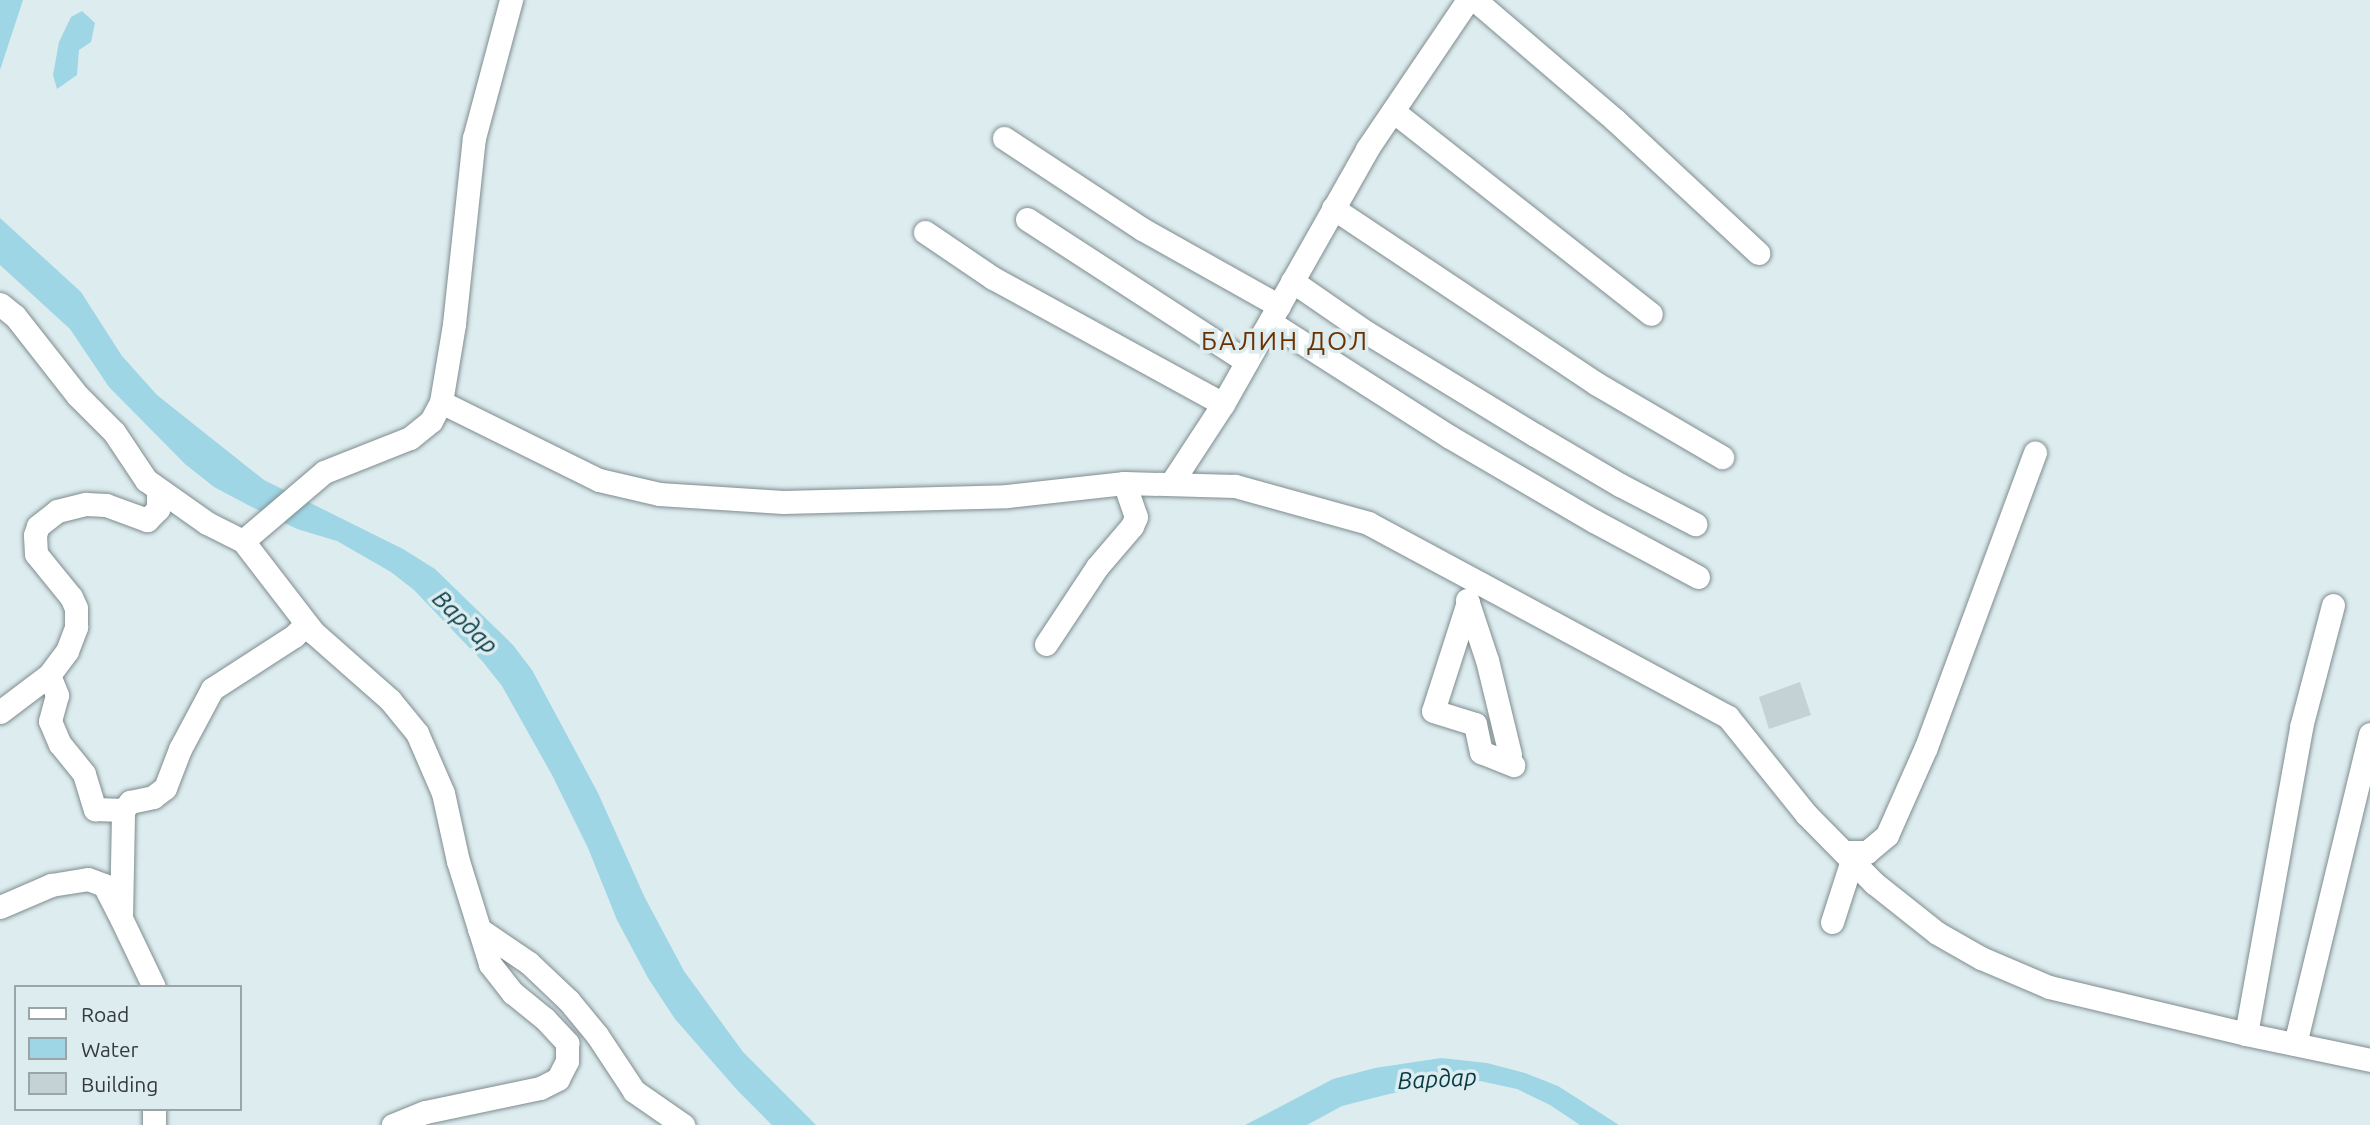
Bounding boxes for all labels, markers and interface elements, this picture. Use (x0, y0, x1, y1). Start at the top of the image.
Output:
district label: БАЛИН ДОЛ (1202, 325, 1368, 357)
water label: Вардар (427, 584, 503, 660)
legend (14, 985, 242, 1111)
text: Road (81, 1002, 129, 1026)
text: Water (81, 1037, 139, 1061)
water label: Вардар (1397, 1063, 1477, 1095)
text: Building (81, 1072, 158, 1096)

